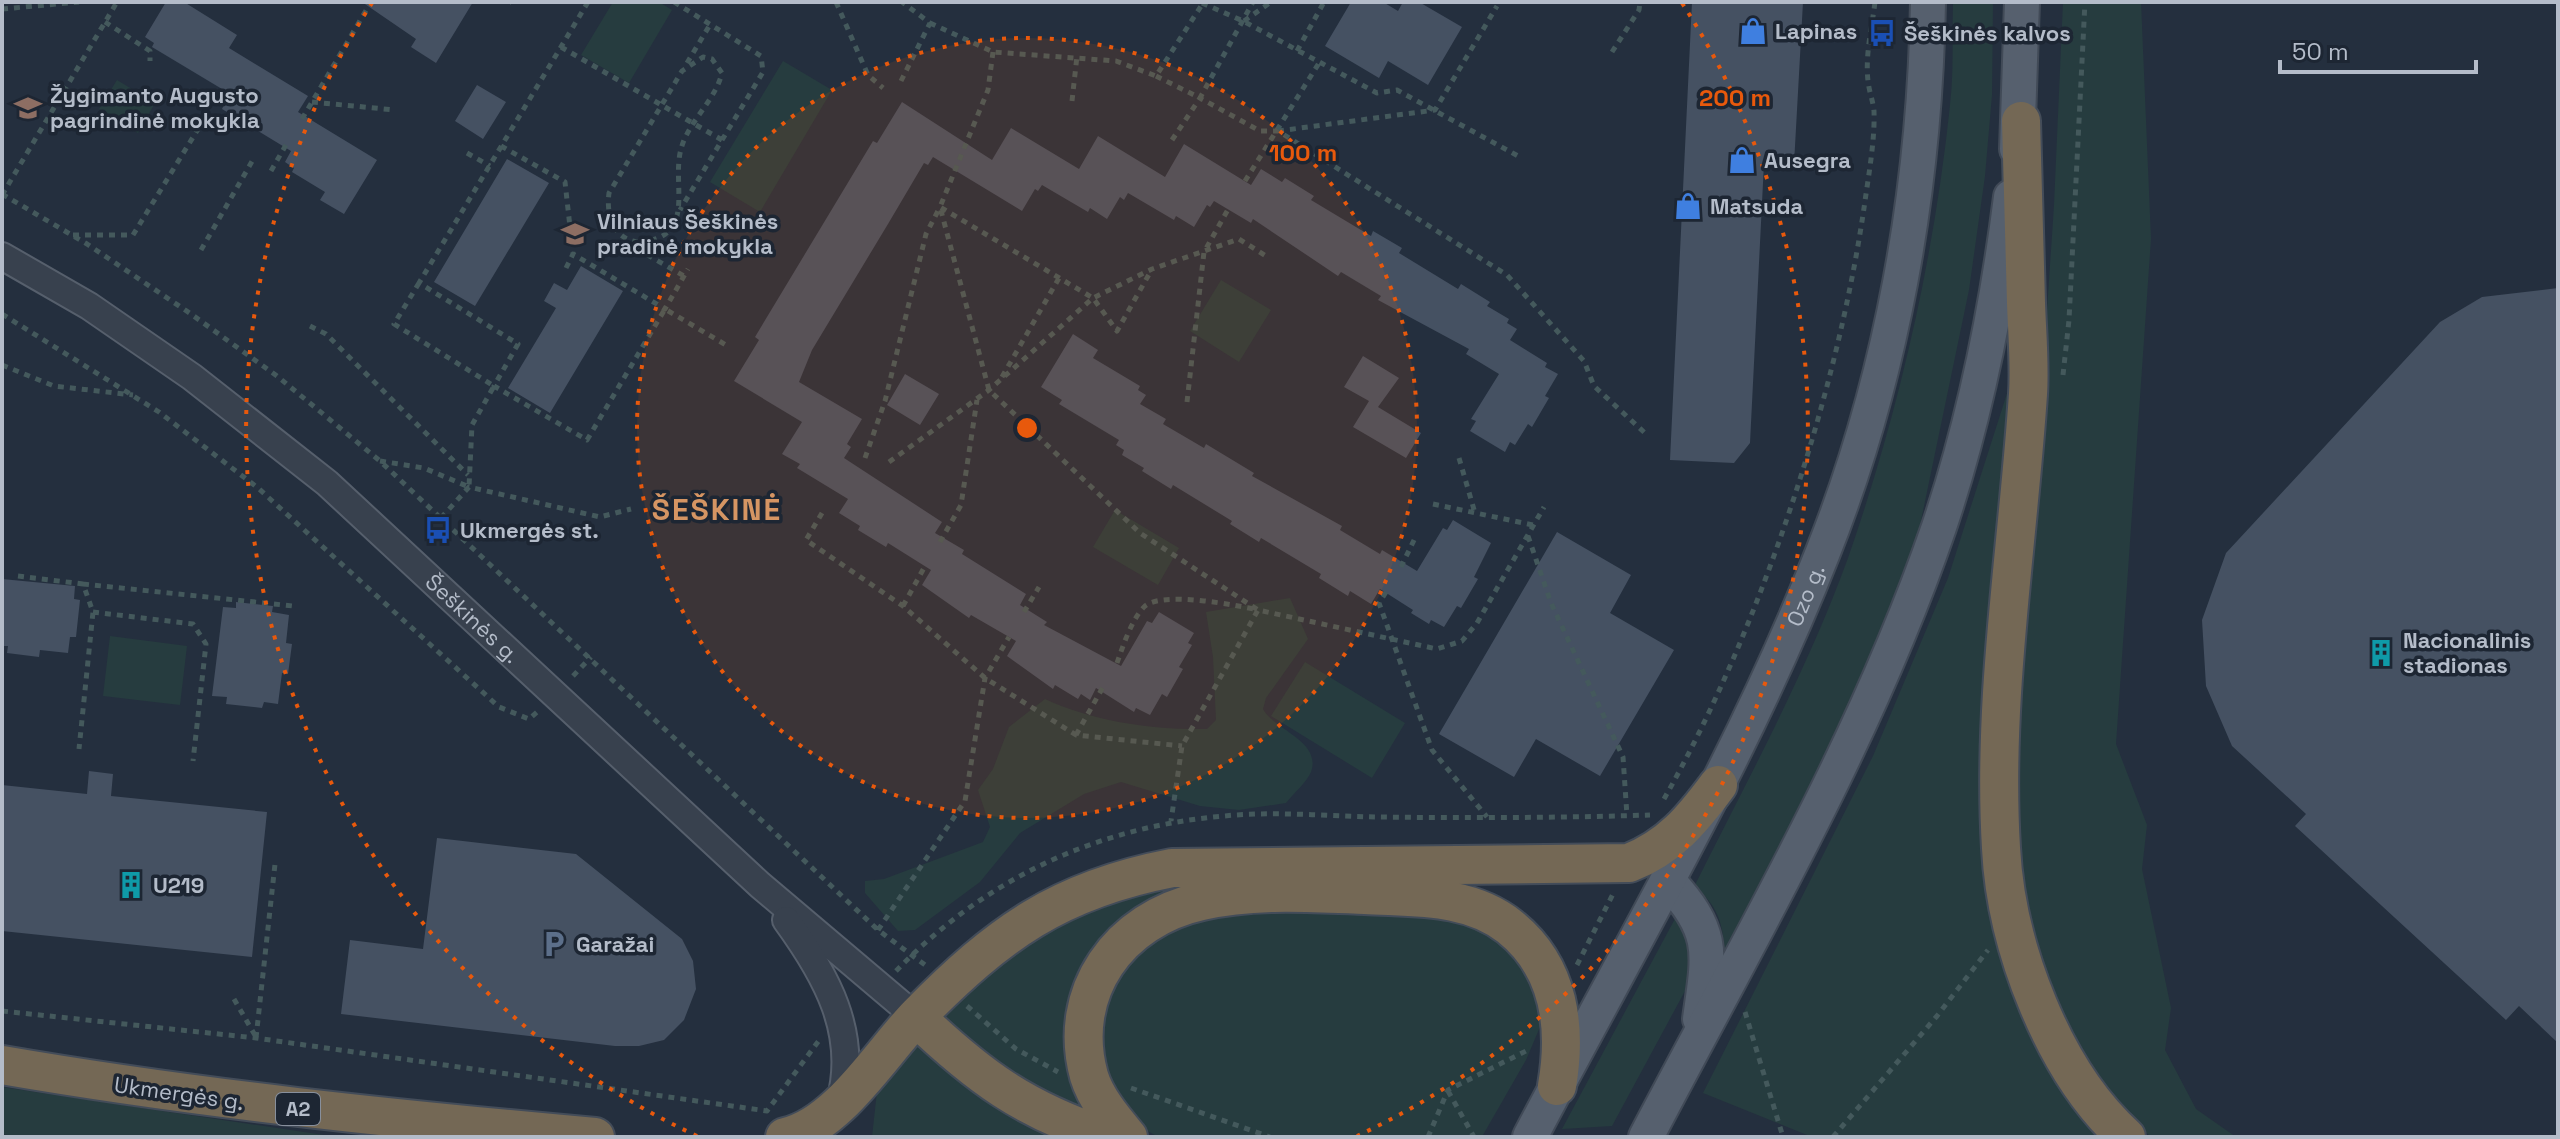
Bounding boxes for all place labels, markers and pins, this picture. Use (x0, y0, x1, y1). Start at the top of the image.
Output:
shop icon: Lapinas (1738, 16, 1768, 46)
place label: Lapinas (1775, 17, 1857, 45)
bus stop icon: Šeškinės kalvos (1867, 18, 1897, 48)
place label: Šeškinės kalvos (1904, 19, 2071, 47)
place label: Žygimanto Augusto pagrindinė mokykla (50, 81, 260, 134)
school or university icon: Žygimanto Augusto pagrindinė mokykla (13, 93, 43, 123)
shop icon: Ausegra (1727, 145, 1757, 175)
place label: Ausegra (1764, 146, 1851, 174)
shop icon: Matsuda (1673, 191, 1703, 221)
place label: Matsuda (1710, 192, 1803, 220)
place label: Vilniaus Šeškinės pradinė mokykla (597, 207, 778, 260)
school or university icon: Vilniaus Šeškinės pradinė mokykla (560, 219, 590, 249)
centre of rings (1013, 414, 1041, 442)
bus stop icon: Ukmergės st. (423, 515, 453, 545)
place label: Ukmergės st. (460, 516, 599, 544)
place label: Nacionalinis stadionas (2403, 626, 2531, 679)
building icon: Nacionalinis stadionas (2366, 638, 2396, 668)
building icon: U219 (116, 870, 146, 900)
place label: U219 (153, 871, 204, 899)
parking icon: Garažai (539, 929, 569, 959)
place label: Garažai (576, 930, 654, 958)

